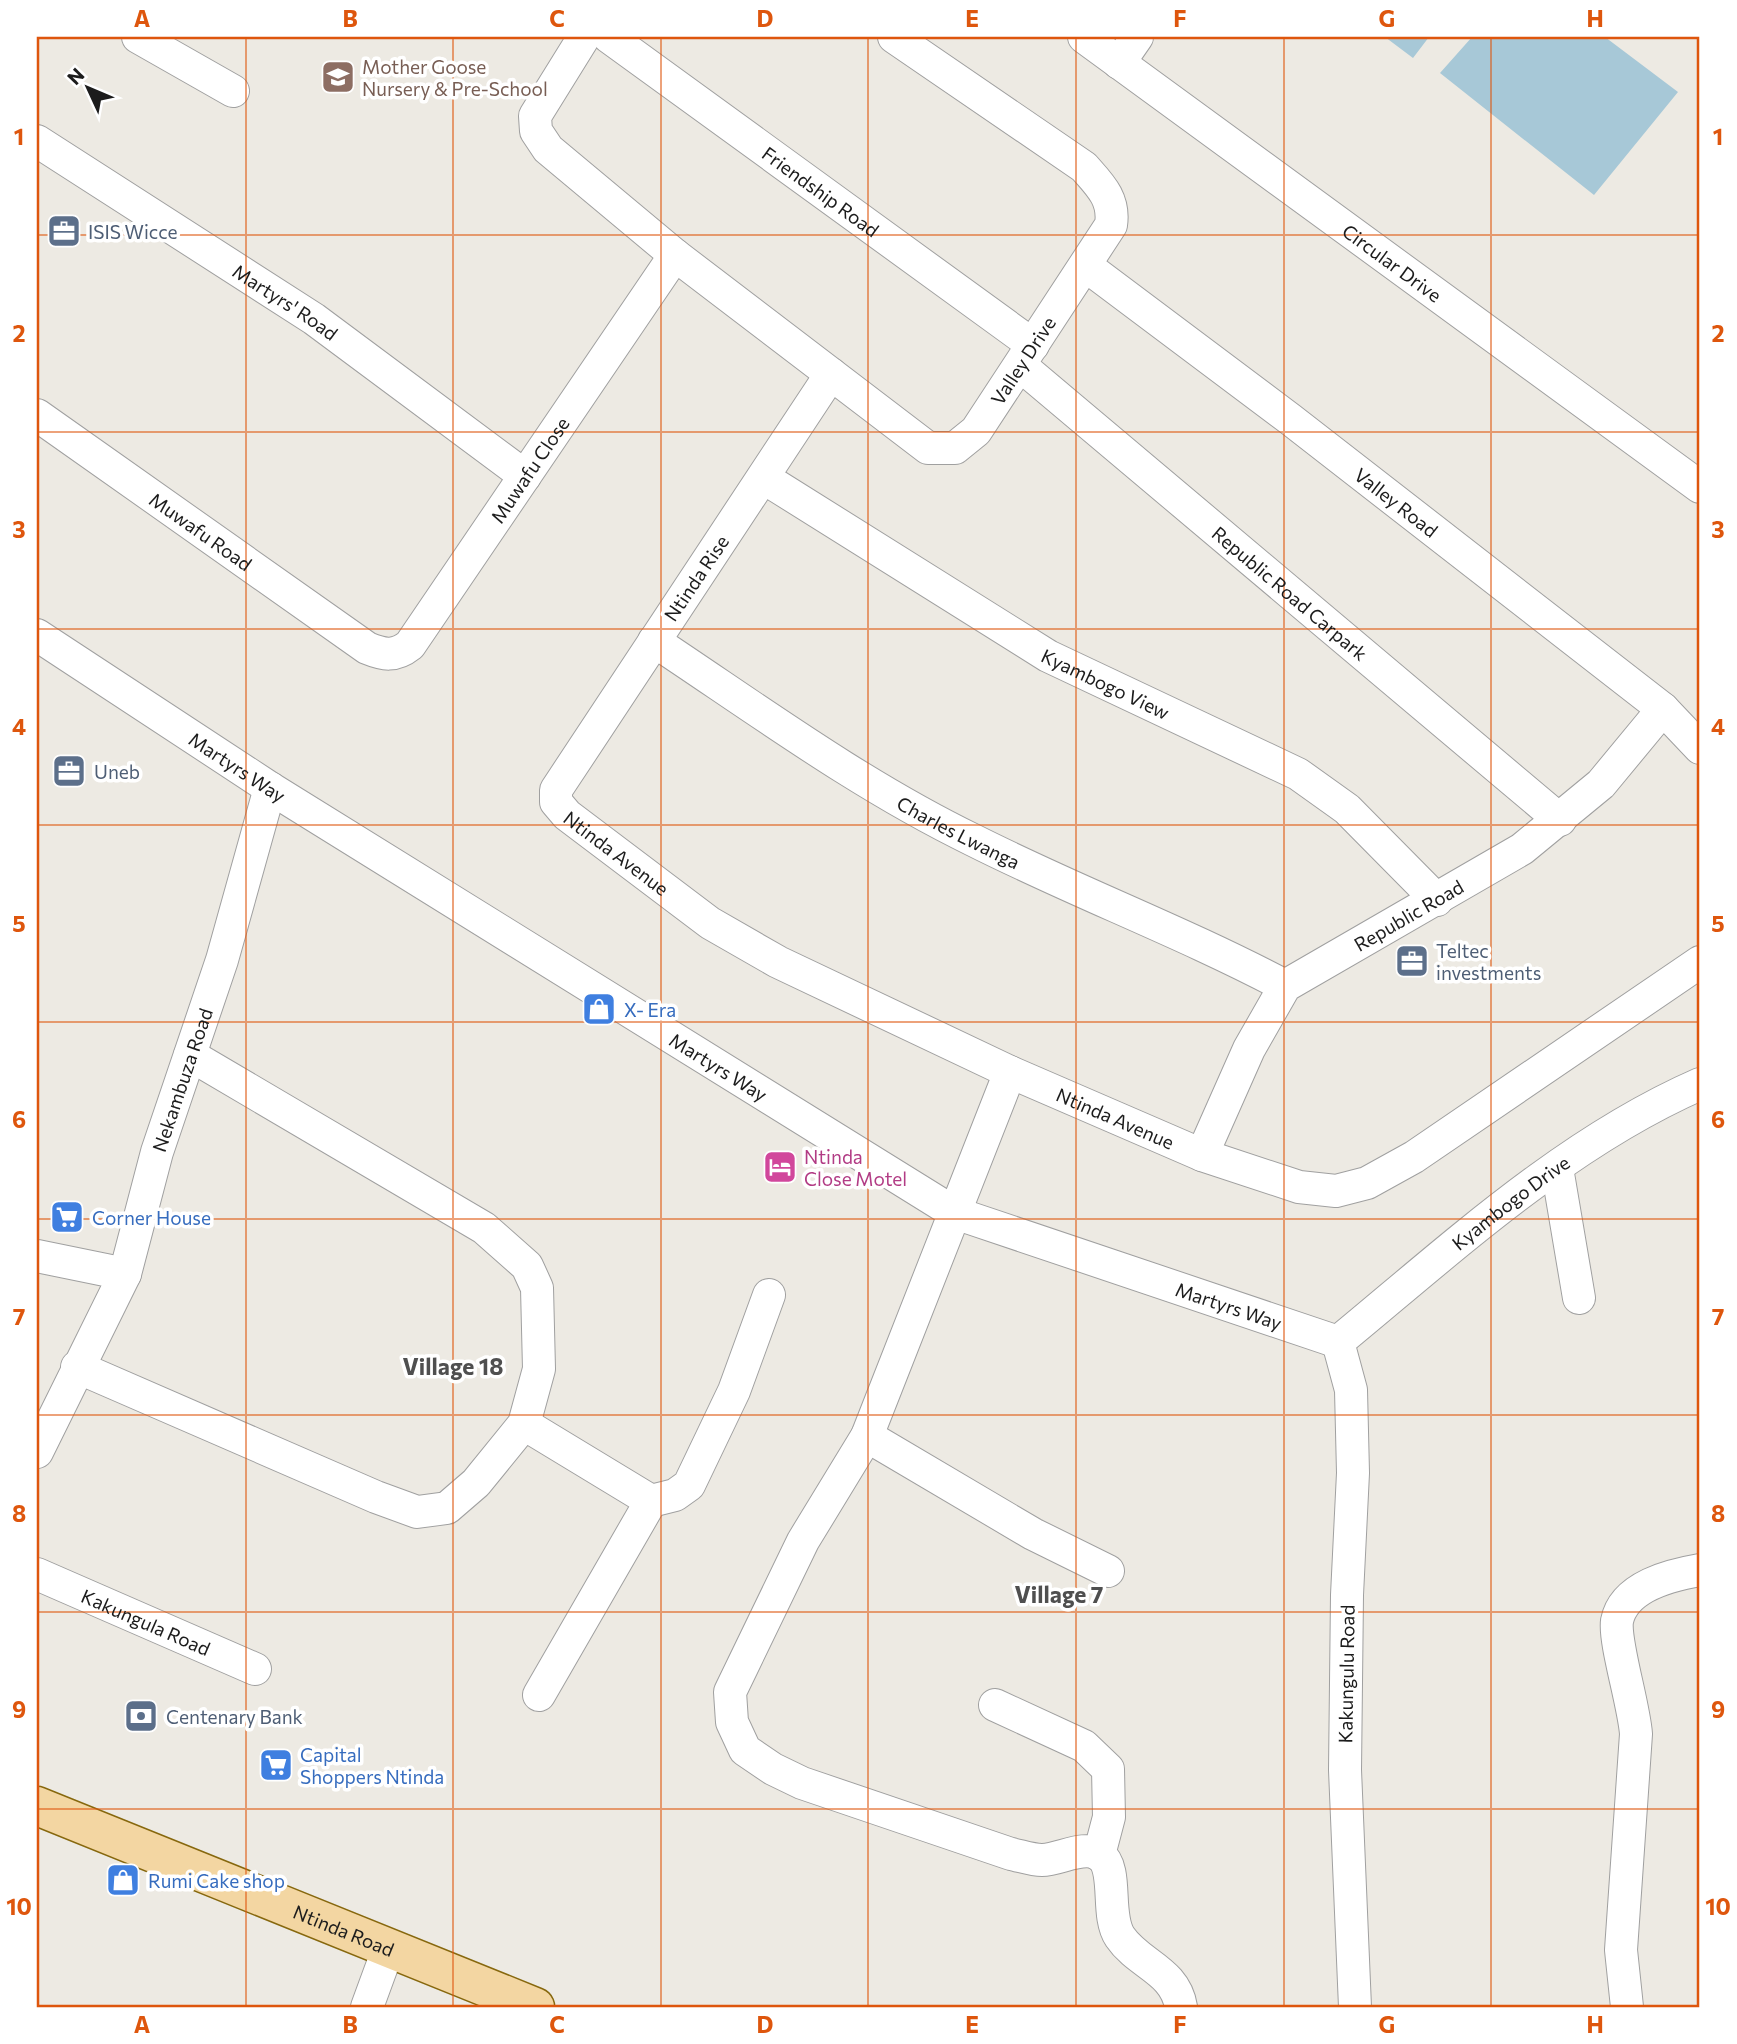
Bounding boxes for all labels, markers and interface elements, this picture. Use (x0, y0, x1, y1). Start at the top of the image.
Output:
text: A (134, 4, 151, 32)
text: B (342, 4, 358, 32)
text: C (549, 4, 565, 32)
text: D (757, 4, 774, 32)
text: E (965, 4, 979, 32)
text: F (1173, 4, 1187, 32)
text: G (1379, 4, 1395, 32)
text: H (1586, 4, 1604, 32)
north arrow (52, 52, 122, 122)
place label: Mother Goose Nursery & Pre-School (362, 55, 548, 100)
school or university icon: Mother Goose Nursery & Pre-School (319, 58, 357, 96)
text: N (62, 63, 89, 89)
text: 1 (14, 122, 24, 150)
text: 1 (1713, 122, 1723, 150)
street label: Friendship Road (758, 141, 884, 241)
office icon: ISIS Wicce (45, 212, 83, 250)
street label: Circular Drive (1338, 219, 1447, 306)
place label: ISIS Wicce (88, 220, 178, 243)
street label: Martyrs' Road (229, 259, 343, 344)
street label: Valley Drive (985, 312, 1060, 409)
text: 2 (12, 319, 26, 347)
text: 2 (1711, 319, 1725, 347)
street label: Muwafu Close (485, 412, 573, 527)
street label: Valley Road (1350, 462, 1443, 541)
street label: Muwafu Road (146, 487, 257, 575)
text: 3 (12, 515, 26, 543)
text: 3 (1711, 515, 1725, 543)
street label: Republic Road Carpark (1208, 521, 1372, 665)
street label: Ntinda Rise (659, 531, 733, 625)
street label: Kyambogo View (1038, 643, 1173, 723)
text: 4 (12, 712, 26, 740)
text: 4 (1711, 712, 1725, 740)
street label: Martyrs Way (185, 727, 290, 807)
office icon: Uneb (50, 752, 88, 790)
place label: Uneb (94, 760, 140, 783)
street label: Charles Lwanga (893, 791, 1024, 873)
street label: Ntinda Avenue (560, 805, 674, 900)
street label: Republic Road (1350, 874, 1467, 955)
text: 5 (12, 909, 26, 937)
text: 5 (1711, 909, 1725, 937)
place label: Teltec investments (1436, 939, 1541, 984)
office icon: Teltec investments (1393, 942, 1431, 980)
shop icon: X- Era (580, 990, 618, 1028)
place label: X- Era (624, 998, 676, 1021)
street label: Nekambuza Road (146, 1005, 216, 1155)
street label: Martyrs Way (666, 1028, 772, 1106)
street label: Ntinda Avenue (1053, 1082, 1178, 1153)
text: 6 (12, 1105, 26, 1133)
text: 6 (1711, 1105, 1725, 1133)
place label: Ntinda Close Motel (804, 1145, 907, 1190)
hotel icon: Ntinda Close Motel (761, 1148, 799, 1186)
street label: Kyambogo Drive (1447, 1150, 1574, 1254)
supermarket icon: Corner House (48, 1198, 86, 1236)
place label: Corner House (92, 1206, 211, 1229)
street label: Martyrs Way (1173, 1277, 1285, 1334)
text: 7 (13, 1302, 25, 1330)
text: 7 (1712, 1302, 1724, 1330)
district label: Village 18 (403, 1352, 503, 1380)
text: 8 (12, 1499, 26, 1527)
text: 8 (1711, 1499, 1725, 1527)
district label: Village 7 (1015, 1580, 1103, 1608)
street label: Kakungula Road (78, 1583, 214, 1660)
street label: Kakungulu Road (1333, 1604, 1359, 1744)
text: 9 (12, 1695, 26, 1723)
text: 9 (1711, 1695, 1725, 1723)
bank icon: Centenary Bank (122, 1697, 160, 1735)
place label: Centenary Bank (166, 1705, 303, 1728)
place label: Capital Shoppers Ntinda (300, 1743, 444, 1788)
supermarket icon: Capital Shoppers Ntinda (257, 1746, 295, 1784)
shop icon: Rumi Cake shop (104, 1861, 142, 1899)
place label: Rumi Cake shop (148, 1869, 285, 1892)
text: 10 (6, 1892, 32, 1920)
text: 10 (1705, 1892, 1731, 1920)
street label: Ntinda Road (290, 1899, 398, 1961)
text: A (134, 2010, 151, 2038)
text: B (342, 2010, 358, 2038)
text: C (549, 2010, 565, 2038)
text: D (757, 2010, 774, 2038)
text: E (965, 2010, 979, 2038)
text: F (1173, 2010, 1187, 2038)
text: G (1379, 2010, 1395, 2038)
text: H (1586, 2010, 1604, 2038)

